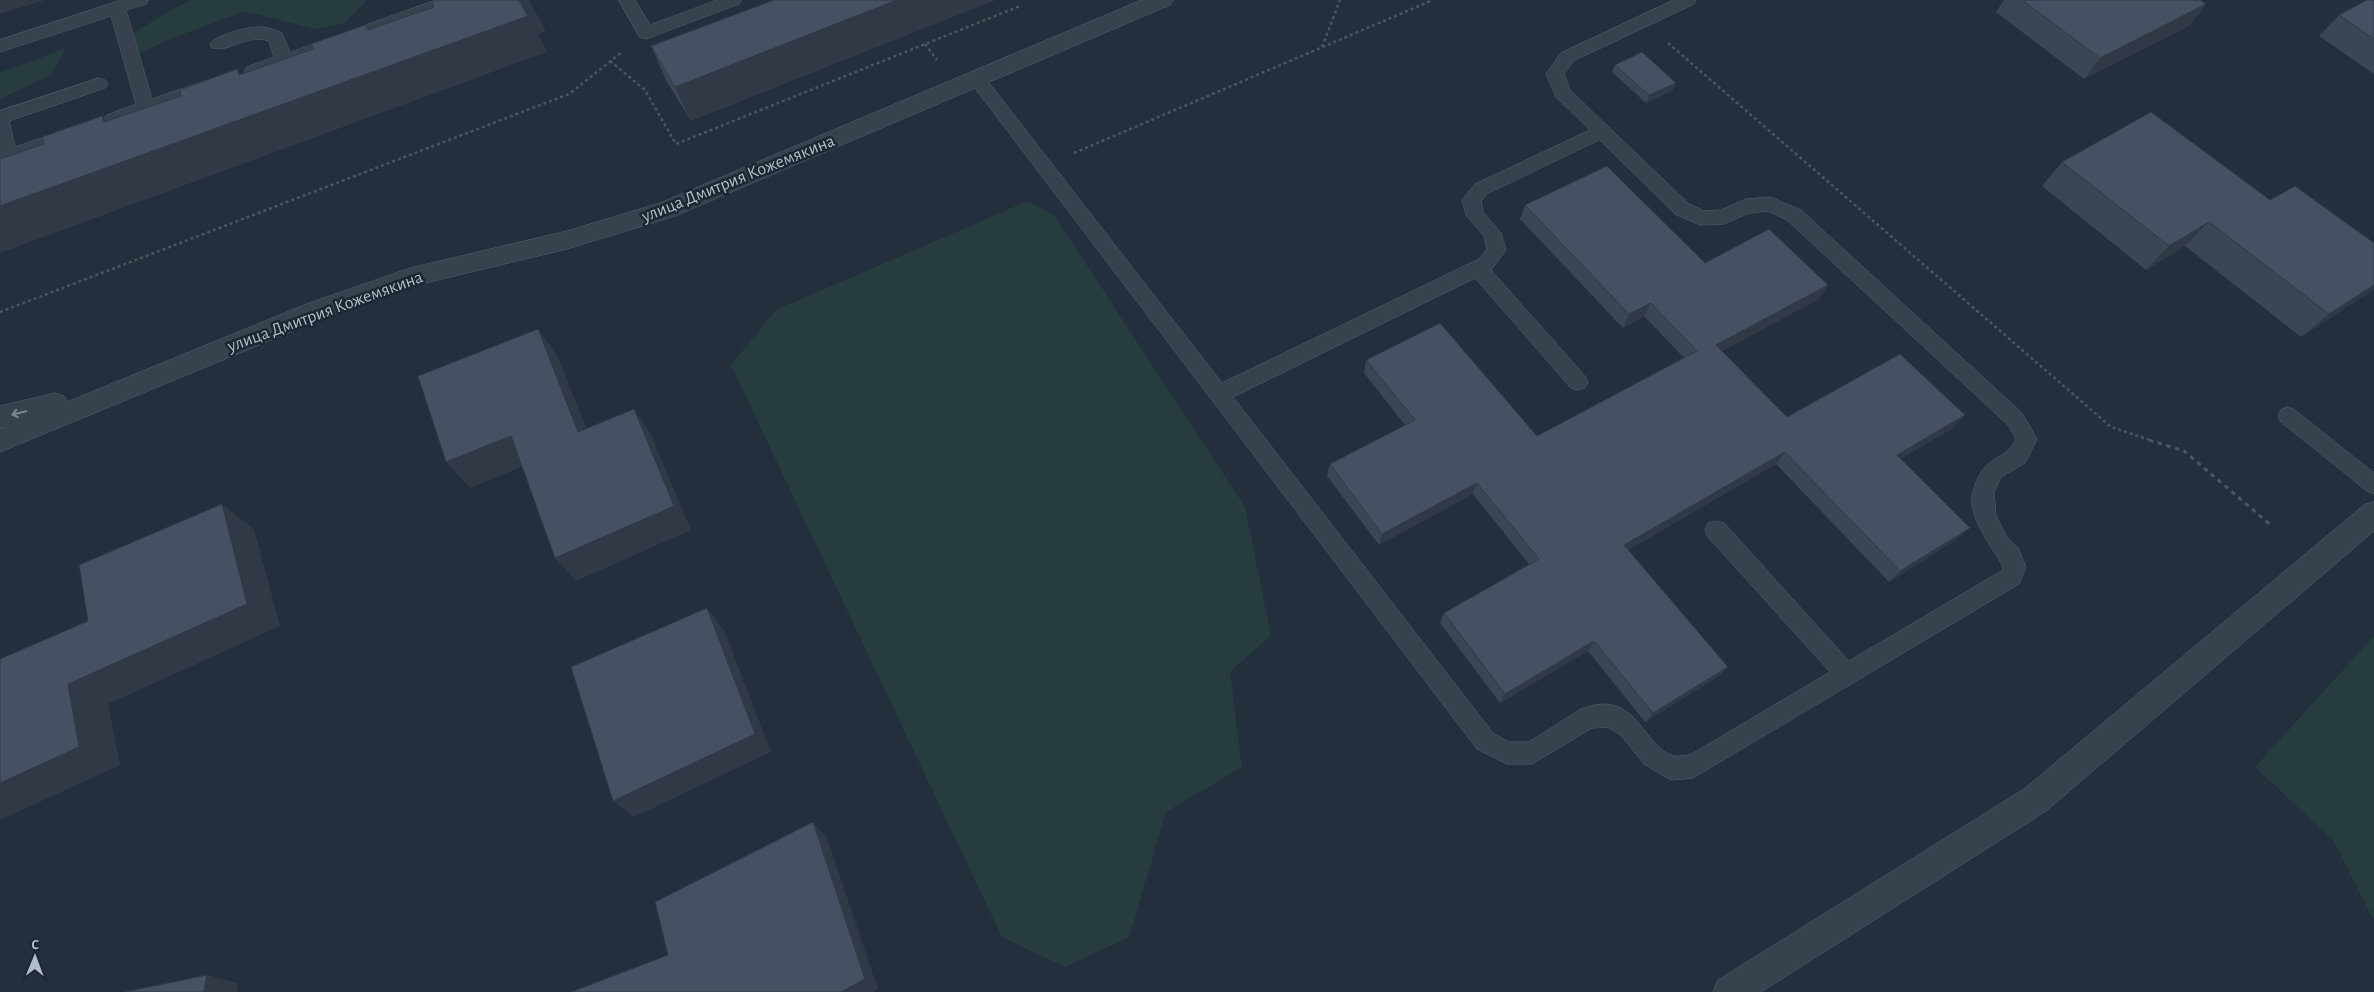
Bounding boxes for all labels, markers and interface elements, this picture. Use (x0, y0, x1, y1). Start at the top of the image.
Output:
street label: улица Дмитрия Кожемякина (638, 132, 837, 226)
street label: улица Дмитрия Кожемякина (224, 268, 425, 356)
one-way arrow (11, 409, 27, 418)
north arrow (10, 932, 60, 982)
text: С (31, 938, 39, 952)

